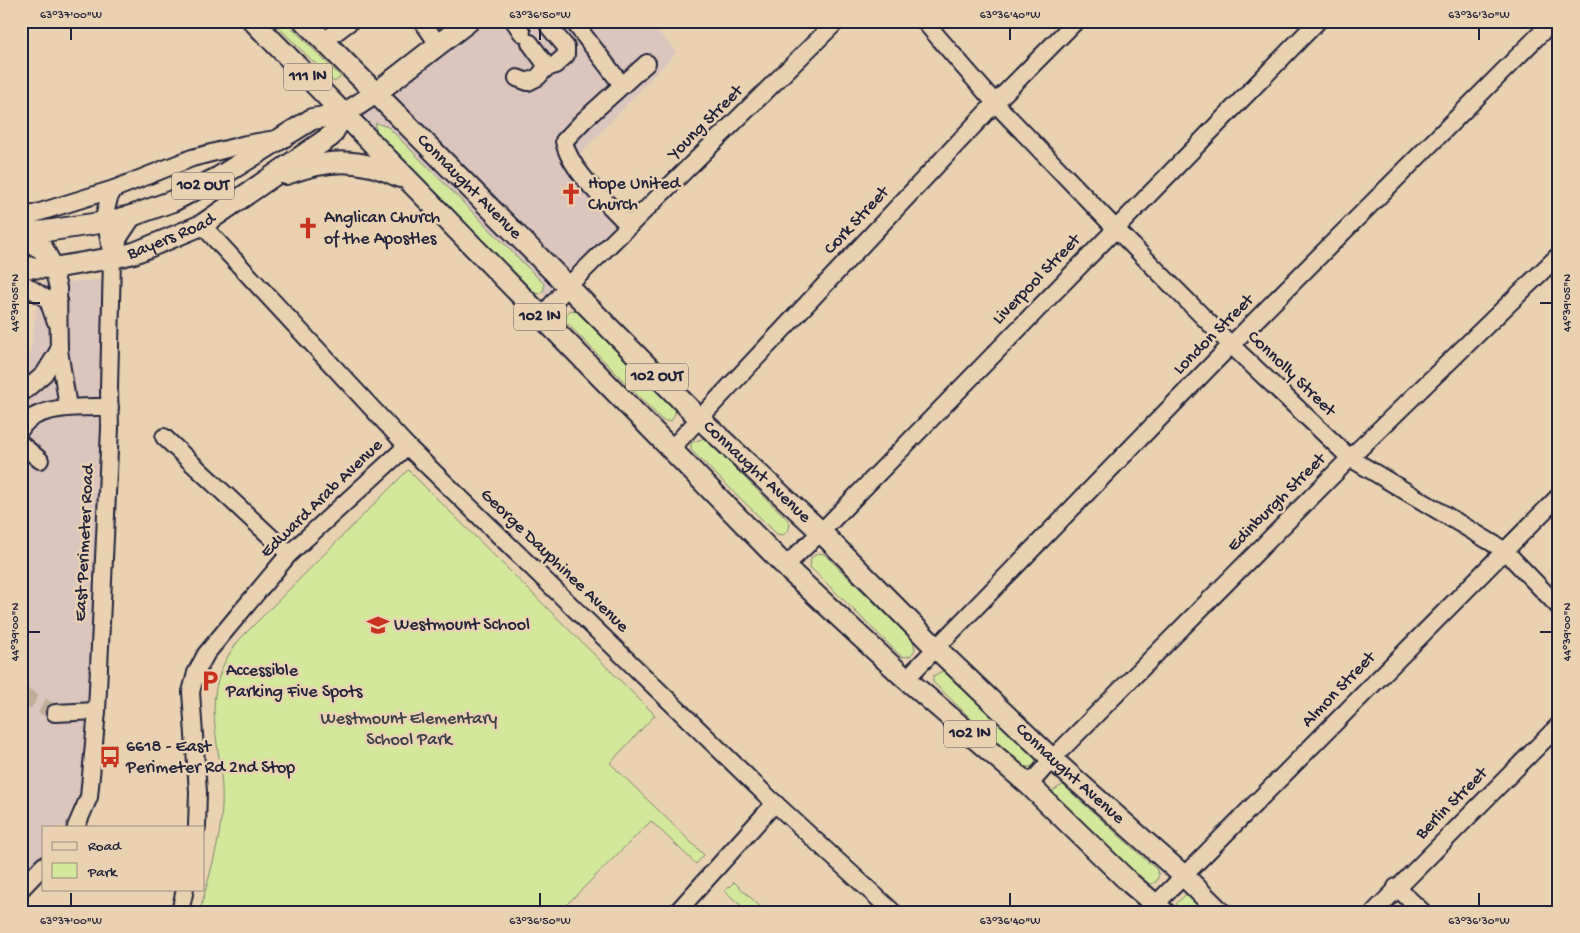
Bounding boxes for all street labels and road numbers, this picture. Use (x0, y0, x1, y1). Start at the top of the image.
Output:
road number: 111 IN (284, 64, 332, 90)
street label: Young Street (663, 80, 749, 166)
street label: Connaught Avenue (412, 130, 527, 245)
road number: 102 OUT (172, 172, 234, 200)
street label: Cork Street (820, 181, 895, 260)
street label: Bayers Road (124, 208, 221, 265)
street label: Liverpool Street (989, 229, 1087, 330)
street label: London Street (1169, 289, 1260, 380)
road number: 102 IN (514, 304, 566, 330)
street label: Connolly Street (1242, 327, 1341, 423)
road number: 102 OUT (626, 364, 688, 391)
street label: Connaught Avenue (698, 416, 816, 528)
street label: Edward Arab Avenue (257, 435, 388, 563)
street label: Edinburgh Street (1223, 448, 1332, 557)
street label: East Perimeter Road (70, 462, 100, 622)
street label: George Dauphinee Avenue (475, 485, 633, 638)
street label: Almon Street (1298, 646, 1382, 732)
street label: Connaught Avenue (1011, 719, 1129, 829)
road number: 102 IN (944, 721, 996, 748)
street label: Berlin Street (1411, 762, 1494, 845)

